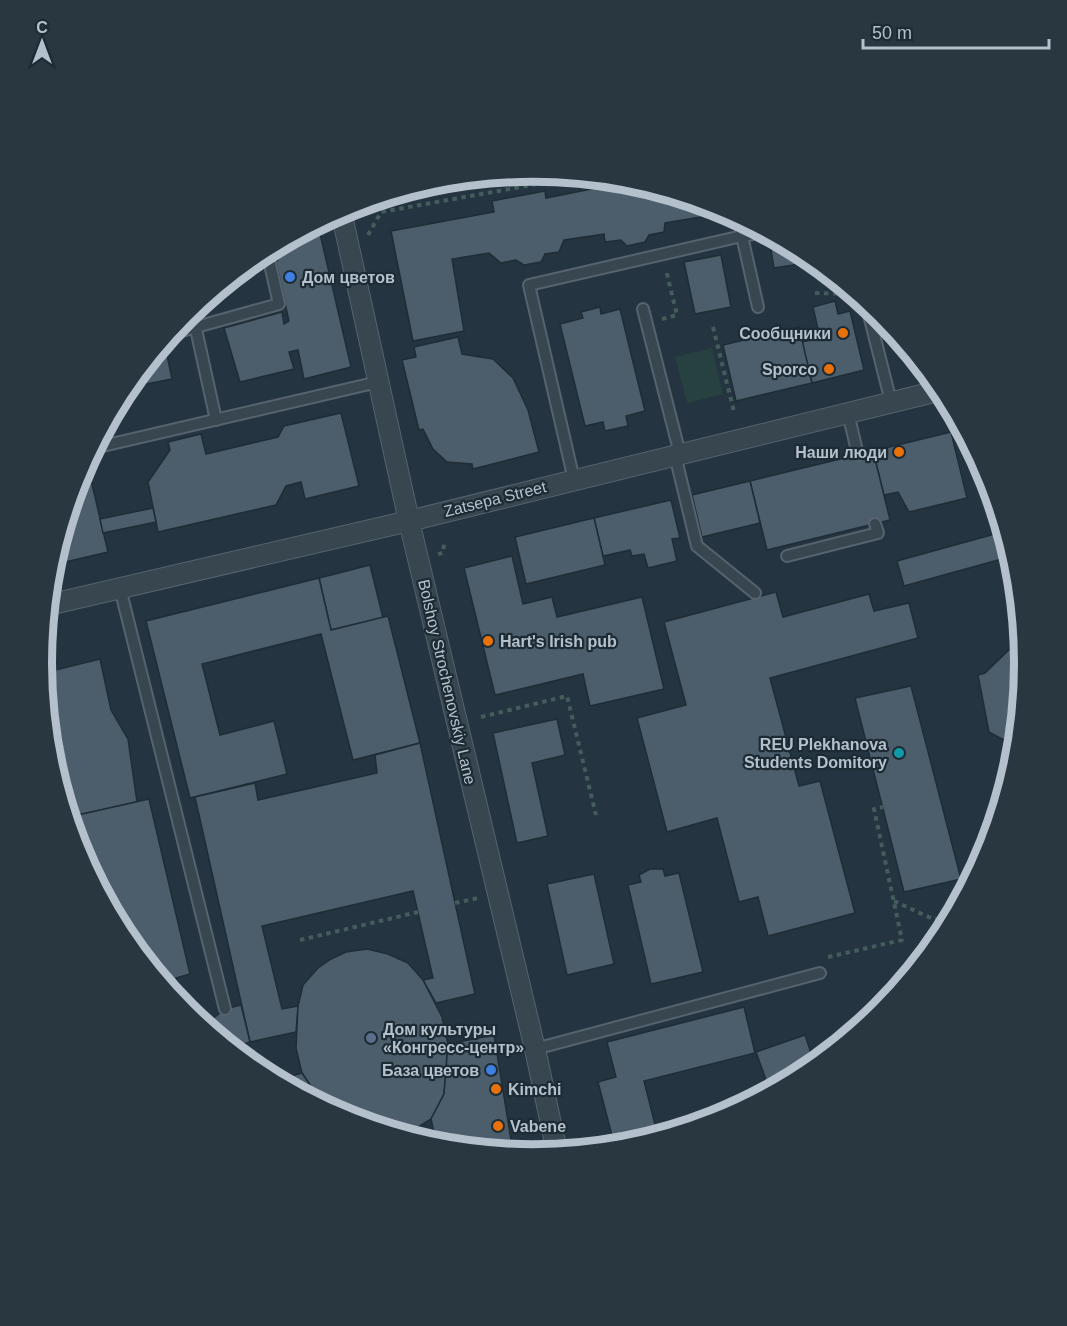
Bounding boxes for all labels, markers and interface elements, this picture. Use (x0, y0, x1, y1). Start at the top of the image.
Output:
north arrow (12, 12, 72, 72)
scale bar (863, 12, 1049, 50)
text: С (36, 19, 48, 36)
text: 50 m (872, 23, 912, 43)
place label: Дом цветов (302, 269, 395, 286)
marker: Дом цветов (283, 270, 297, 284)
place label: Сообщники (739, 325, 831, 342)
marker: Сообщники (836, 326, 850, 340)
place label: Sporco (762, 361, 817, 378)
marker: Sporco (822, 362, 836, 376)
place label: Наши люди (795, 444, 887, 461)
marker: Наши люди (892, 445, 906, 459)
street label: Zatsepa Street (442, 478, 549, 520)
street label: Bolshoy Strochenovskiy Lane (415, 578, 479, 786)
place label: Hart's Irish pub (500, 633, 617, 650)
marker: Hart's Irish pub (481, 634, 495, 648)
place label: REU Plekhanova Students Domitory (744, 736, 887, 771)
marker: REU Plekhanova Students Domitory (892, 746, 906, 760)
place label: Дом культуры «Конгресс-центр» (383, 1021, 524, 1056)
marker: Дом культуры «Конгресс-центр» (364, 1031, 378, 1045)
place label: База цветов (382, 1062, 479, 1079)
marker: База цветов (484, 1063, 498, 1077)
place label: Kimchi (508, 1081, 561, 1098)
marker: Kimchi (489, 1082, 503, 1096)
place label: Vabene (510, 1118, 566, 1135)
marker: Vabene (491, 1119, 505, 1133)

